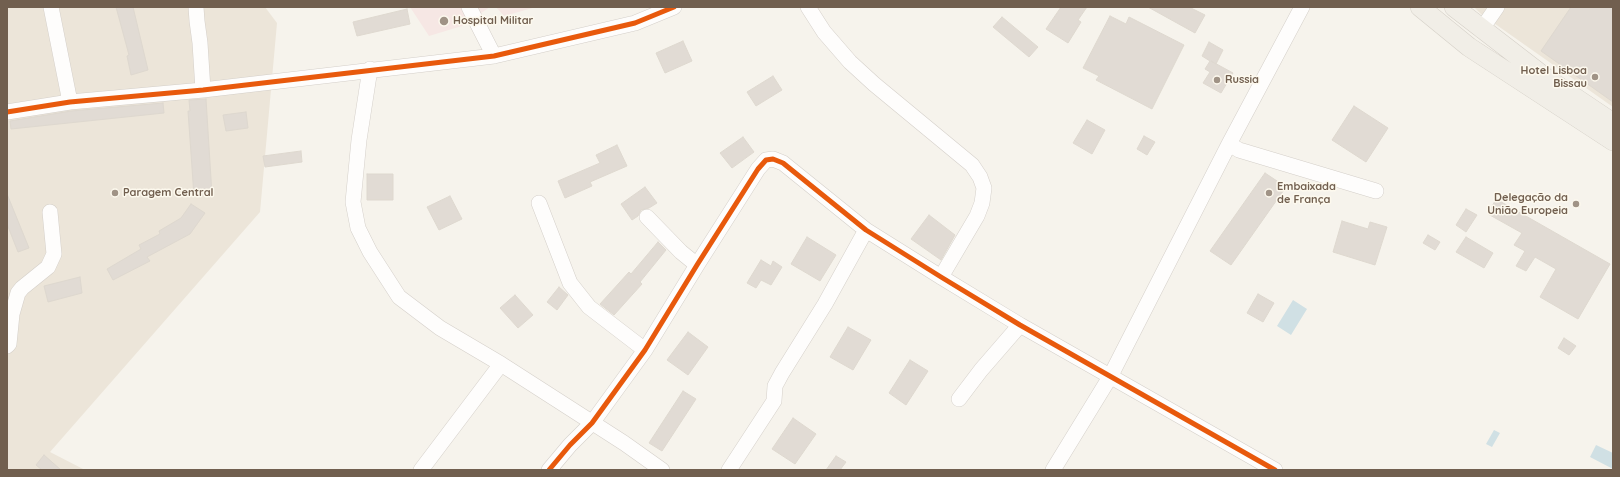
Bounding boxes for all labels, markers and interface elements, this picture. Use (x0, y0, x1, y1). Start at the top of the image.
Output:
place label: Hospital Militar (453, 14, 533, 28)
marker: Hospital Militar (438, 15, 450, 27)
place label: Hotel Lisboa Bissau (1520, 64, 1587, 90)
marker: Hotel Lisboa Bissau (1590, 72, 1600, 82)
place label: Russia (1225, 73, 1259, 87)
marker: Russia (1212, 75, 1222, 85)
place label: Embaixada de França (1277, 180, 1336, 206)
place label: Paragem Central (123, 186, 214, 200)
marker: Paragem Central (110, 188, 120, 198)
marker: Embaixada de França (1264, 188, 1274, 198)
place label: Delegação da União Europeia (1487, 191, 1568, 217)
marker: Delegação da União Europeia (1571, 199, 1581, 209)

